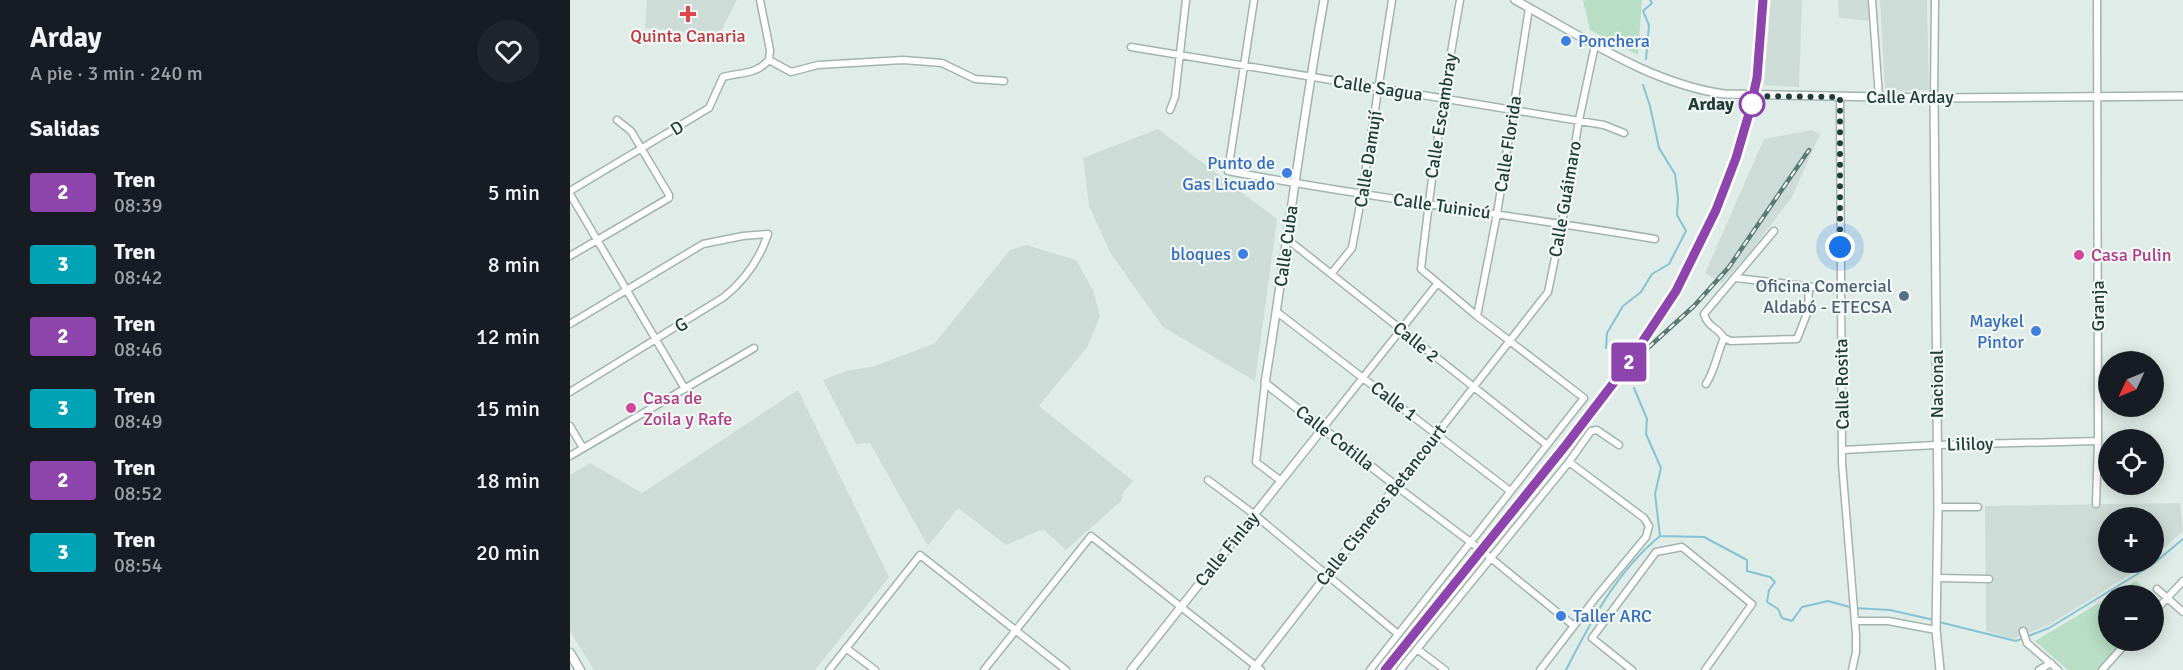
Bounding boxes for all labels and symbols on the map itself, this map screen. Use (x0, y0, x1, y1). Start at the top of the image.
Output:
marker: Quinta Canaria (679, 5, 697, 23)
place label: Quinta Canaria (630, 25, 746, 47)
place label: Ponchera (1578, 30, 1650, 52)
marker: Ponchera (1559, 34, 1573, 48)
street label: Calle Escambray (1420, 51, 1462, 180)
street label: Calle Sagua (1332, 70, 1424, 106)
street label: Calle Arday (1866, 86, 1954, 108)
marker: Arday (1739, 91, 1765, 117)
place label: Arday (1688, 93, 1734, 115)
street label: Calle Florida (1490, 94, 1526, 194)
street label: Calle Damují (1349, 109, 1387, 209)
street label: D (666, 116, 688, 140)
street label: Calle Guáimaro (1544, 139, 1586, 259)
place label: Punto de Gas Licuado (1182, 152, 1275, 195)
marker: Punto de Gas Licuado (1280, 166, 1294, 180)
street label: Calle Tuinicú (1392, 188, 1492, 224)
street label: Calle Cuba (1269, 204, 1303, 288)
your location (1825, 232, 1855, 262)
place label: bloques (1171, 243, 1231, 265)
place label: Casa Pulin (2091, 244, 2172, 266)
marker: bloques (1236, 247, 1250, 261)
marker: Casa Pulin (2072, 248, 2086, 262)
place label: Oficina Comercial Aldabó - ETECSA (1755, 275, 1892, 318)
street label: Granja (2087, 280, 2109, 332)
marker: Oficina Comercial Aldabó - ETECSA (1897, 289, 1911, 303)
place label: Maykel Pintor (1969, 310, 2024, 353)
street label: G (670, 313, 692, 337)
street label: Calle 2 (1389, 317, 1443, 367)
marker: Maykel Pintor (2029, 324, 2043, 338)
street label: Calle Rosita (1830, 338, 1854, 430)
line badge: 2 (1610, 342, 1648, 382)
street label: Nacional (1926, 350, 1948, 418)
north arrow (2098, 351, 2164, 417)
street label: Calle 1 (1366, 376, 1422, 426)
place label: Casa de Zoila y Rafe (643, 387, 732, 430)
street label: Calle Cotilla (1291, 400, 1379, 476)
marker: Casa de Zoila y Rafe (624, 401, 638, 415)
street label: Calle Cisneros Betancourt (1311, 420, 1451, 590)
street label: Lililoy (1946, 433, 1994, 455)
street label: Calle Finlay (1190, 507, 1264, 591)
place label: Taller ARC (1573, 605, 1652, 627)
marker: Taller ARC (1554, 609, 1568, 623)

